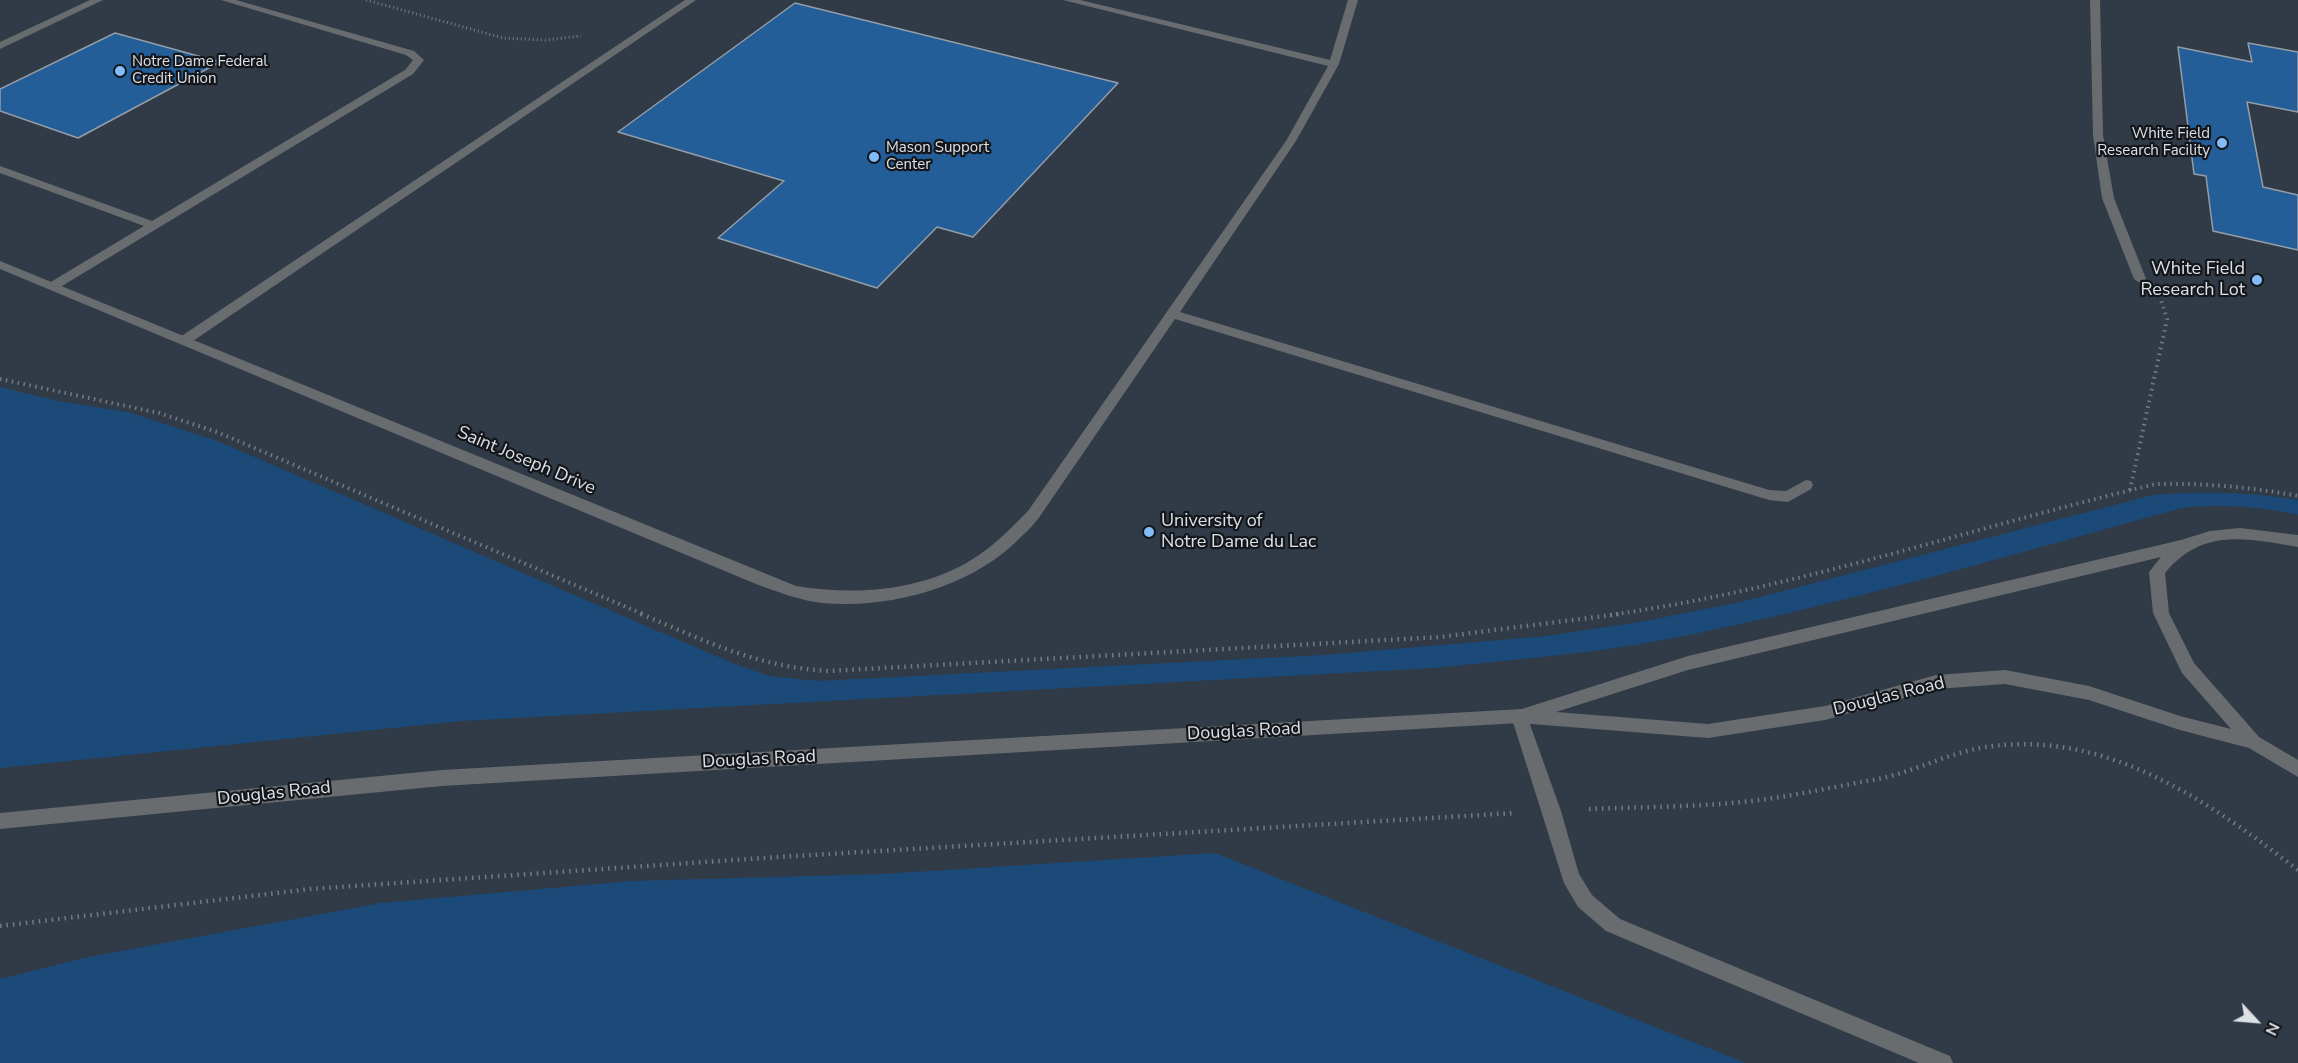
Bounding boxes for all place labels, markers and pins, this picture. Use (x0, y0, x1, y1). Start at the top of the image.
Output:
place label: Notre Dame Federal Credit Union (132, 53, 268, 88)
marker: Notre Dame Federal Credit Union (113, 64, 127, 78)
place label: White Field Research Facility (2097, 125, 2210, 160)
marker: White Field Research Facility (2215, 136, 2229, 150)
place label: Mason Support Center (886, 139, 989, 174)
marker: Mason Support Center (867, 150, 881, 164)
place label: White Field Research Lot (2140, 259, 2245, 302)
marker: White Field Research Lot (2250, 273, 2264, 287)
place label: University of Notre Dame du Lac (1161, 511, 1316, 554)
marker: University of Notre Dame du Lac (1142, 525, 1156, 539)

